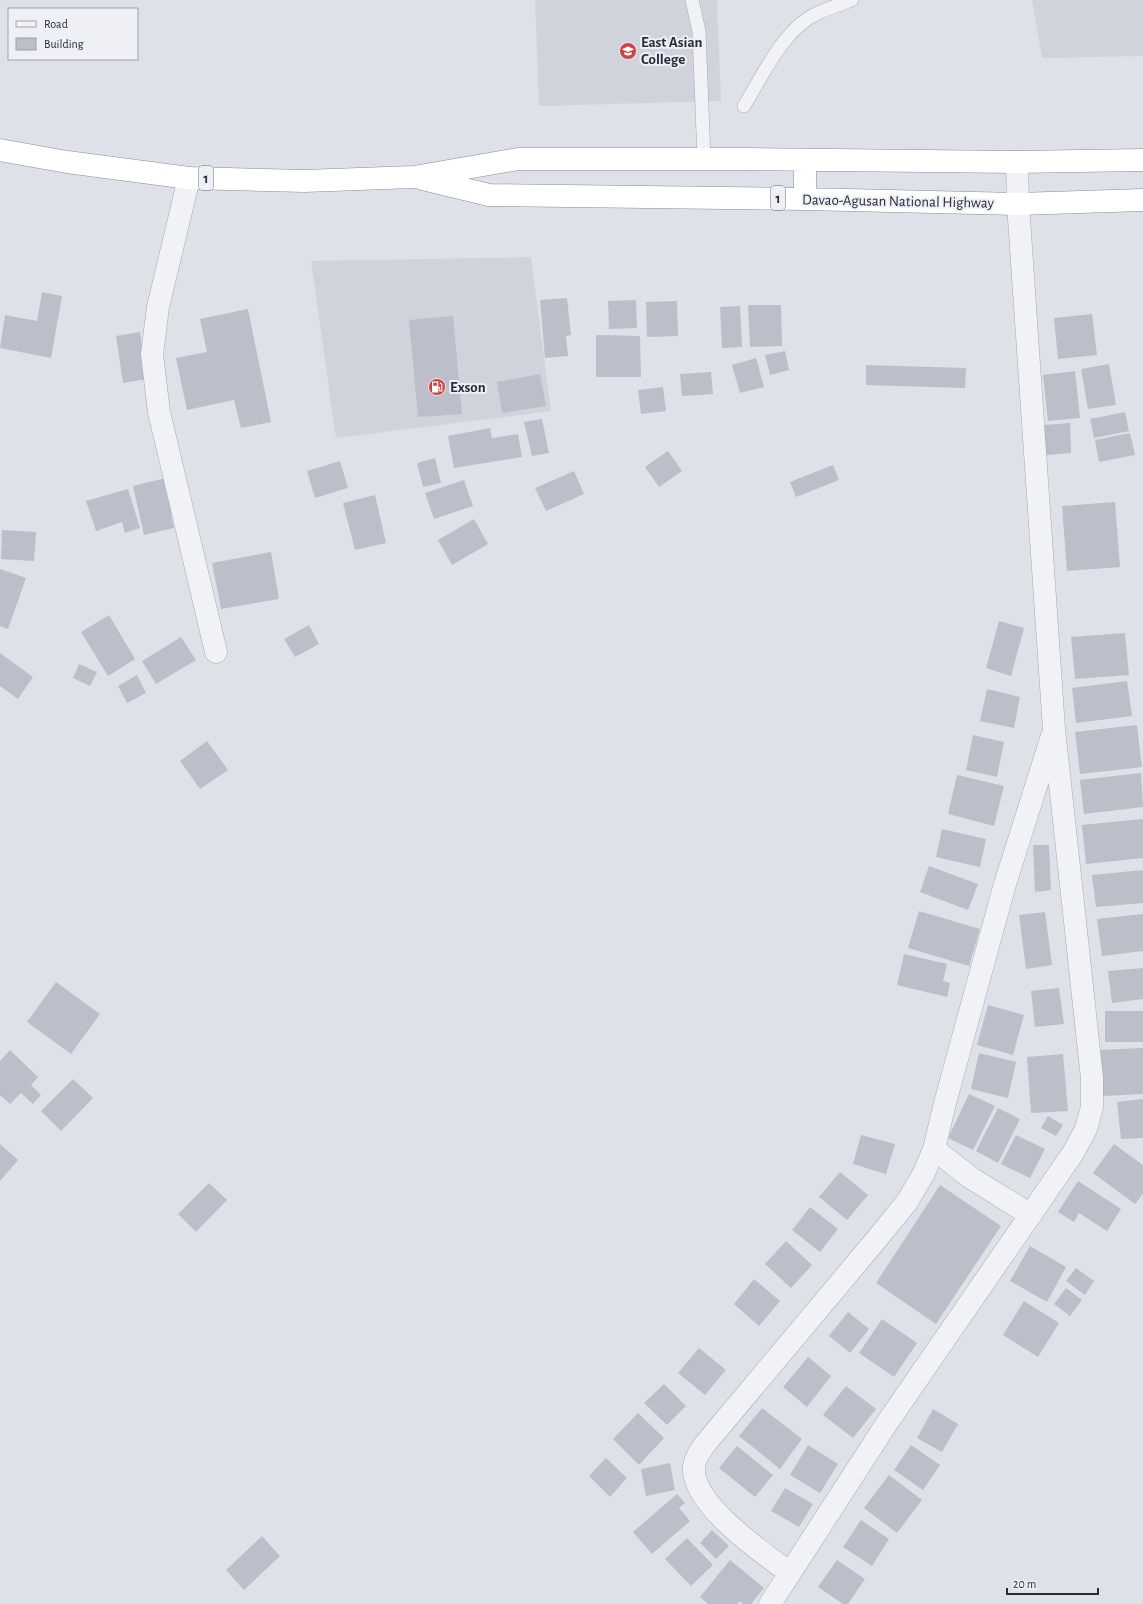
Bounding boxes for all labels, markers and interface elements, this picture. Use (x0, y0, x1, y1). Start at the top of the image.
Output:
legend (8, 8, 138, 60)
text: Road (44, 18, 68, 30)
place label: East Asian College (641, 35, 703, 67)
text: Building (44, 38, 84, 50)
school or university icon: East Asian College (618, 41, 638, 61)
road number: 1 (199, 166, 213, 190)
road number: 1 (771, 186, 785, 210)
street label: Davao-Agusan National Highway (802, 192, 995, 211)
fuel station icon: Exson (427, 377, 447, 397)
place label: Exson (450, 380, 486, 395)
scale bar (1007, 1570, 1098, 1596)
text: 20 m (1013, 1578, 1036, 1590)

